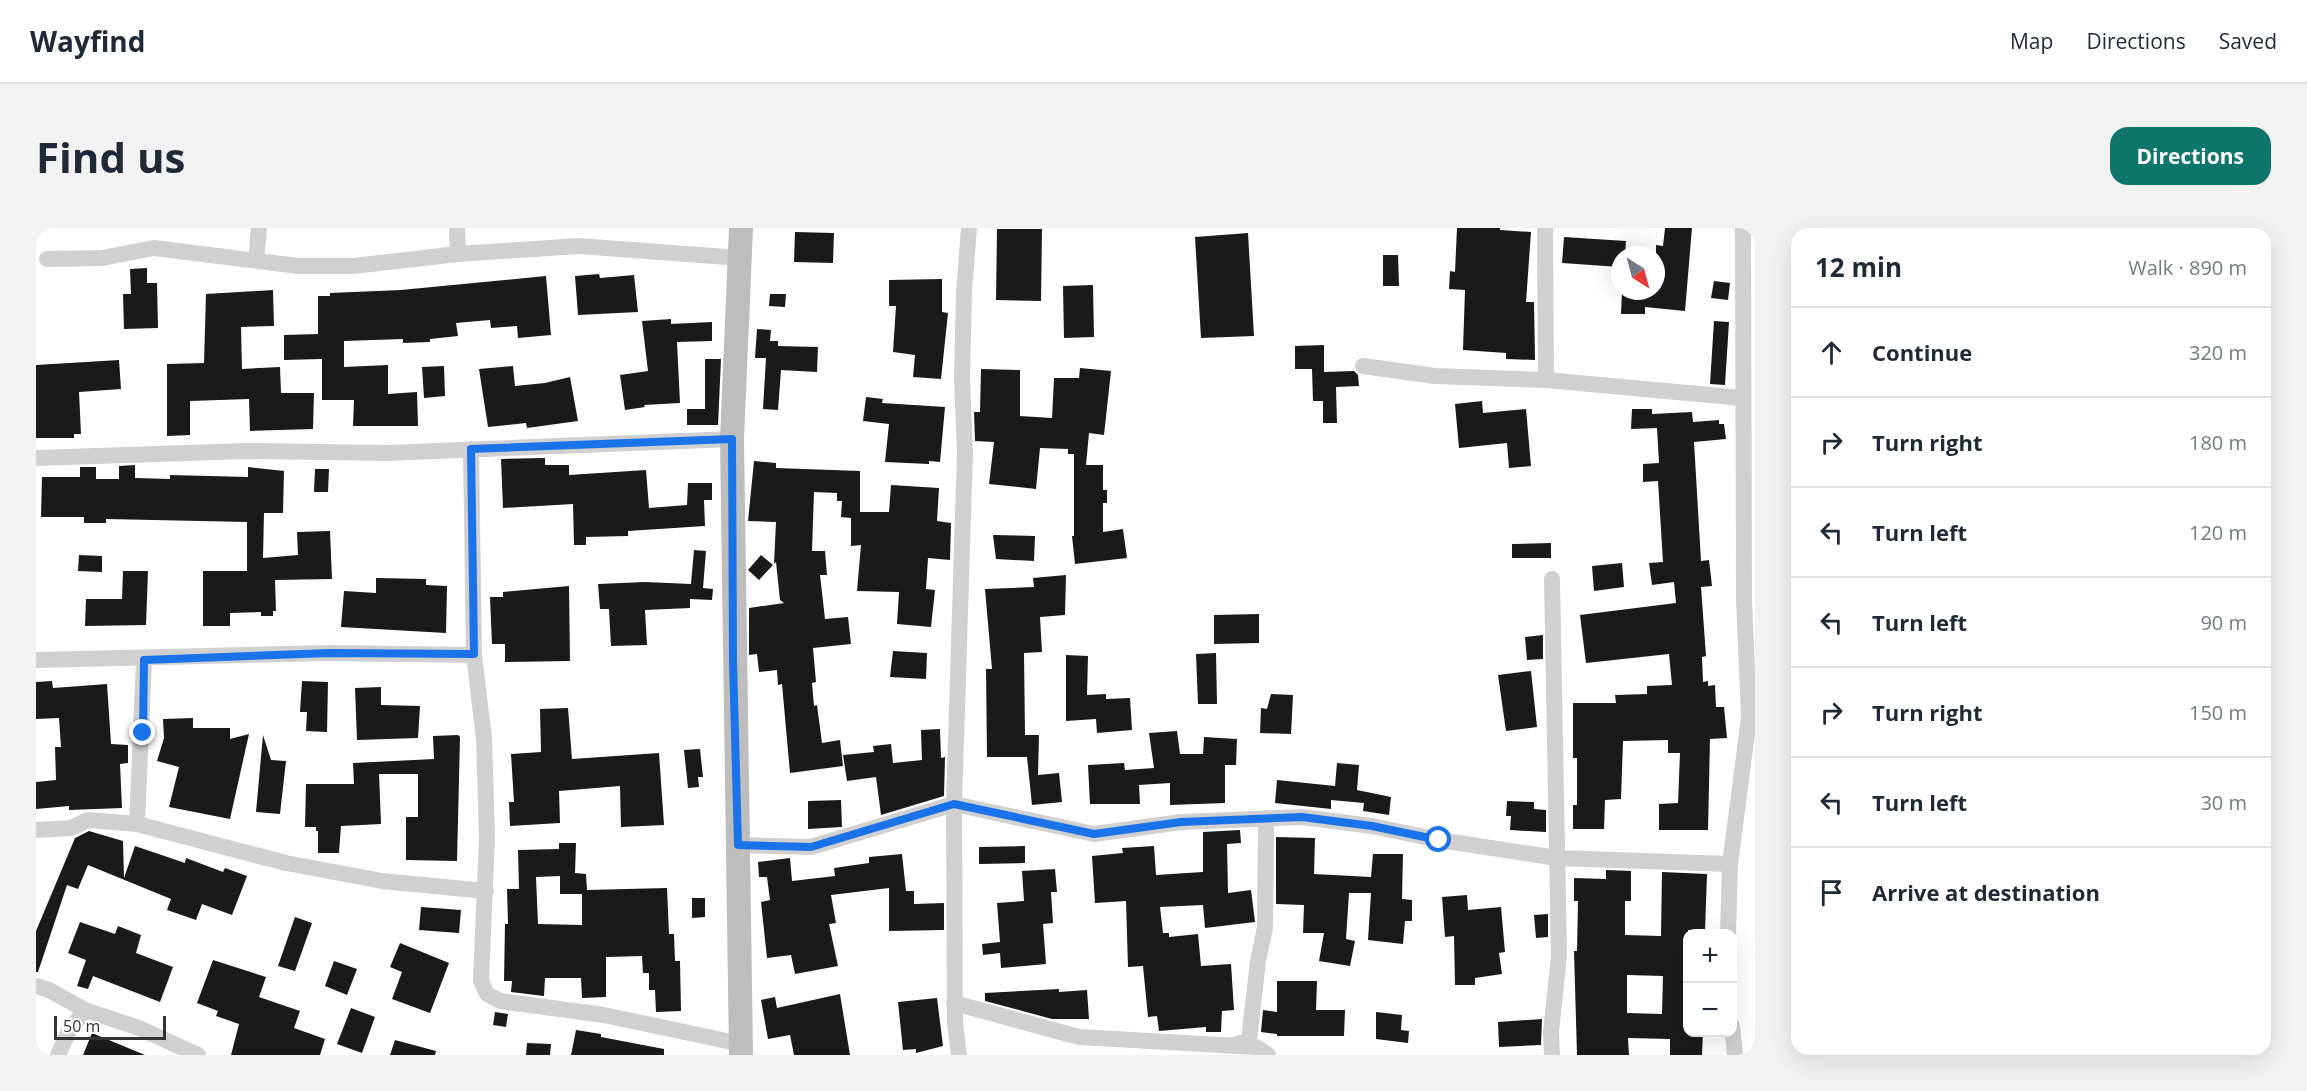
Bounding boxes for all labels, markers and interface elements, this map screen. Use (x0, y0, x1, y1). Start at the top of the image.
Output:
text: Wayfind (30, 22, 145, 60)
text: Map (2010, 27, 2053, 55)
text: Directions (2086, 27, 2186, 55)
text: Saved (2219, 27, 2277, 55)
button: Directions (2110, 127, 2271, 185)
text: Find us (36, 128, 185, 185)
north arrow (1611, 246, 1665, 300)
text: 12 min (1815, 249, 1902, 285)
text: Walk · 890 m (2128, 254, 2247, 281)
icon: ahead (1815, 336, 1848, 369)
text: Continue (1872, 337, 1972, 367)
text: 320 m (2189, 339, 2247, 366)
icon: right (1815, 426, 1848, 459)
text: Turn right (1872, 427, 1983, 457)
text: 180 m (2189, 429, 2247, 456)
icon: left (1815, 516, 1848, 549)
text: Turn left (1872, 517, 1967, 547)
text: 120 m (2189, 519, 2247, 546)
icon: left (1815, 606, 1848, 639)
text: Turn left (1872, 607, 1967, 637)
text: 90 m (2200, 609, 2247, 636)
icon: right (1815, 696, 1848, 729)
text: Turn right (1872, 697, 1983, 727)
text: 150 m (2189, 699, 2247, 726)
route end (129, 719, 155, 745)
icon: left (1815, 786, 1848, 819)
text: Turn left (1872, 787, 1967, 817)
text: 30 m (2200, 789, 2247, 816)
route start (1425, 826, 1451, 852)
icon: arrive (1815, 876, 1848, 909)
text: Arrive at destination (1872, 877, 2100, 907)
map controls (1683, 929, 1737, 1037)
button: + (1683, 929, 1737, 983)
button: − (1683, 983, 1737, 1037)
scale bar (54, 1013, 166, 1040)
text: 50 m (63, 1015, 100, 1037)

